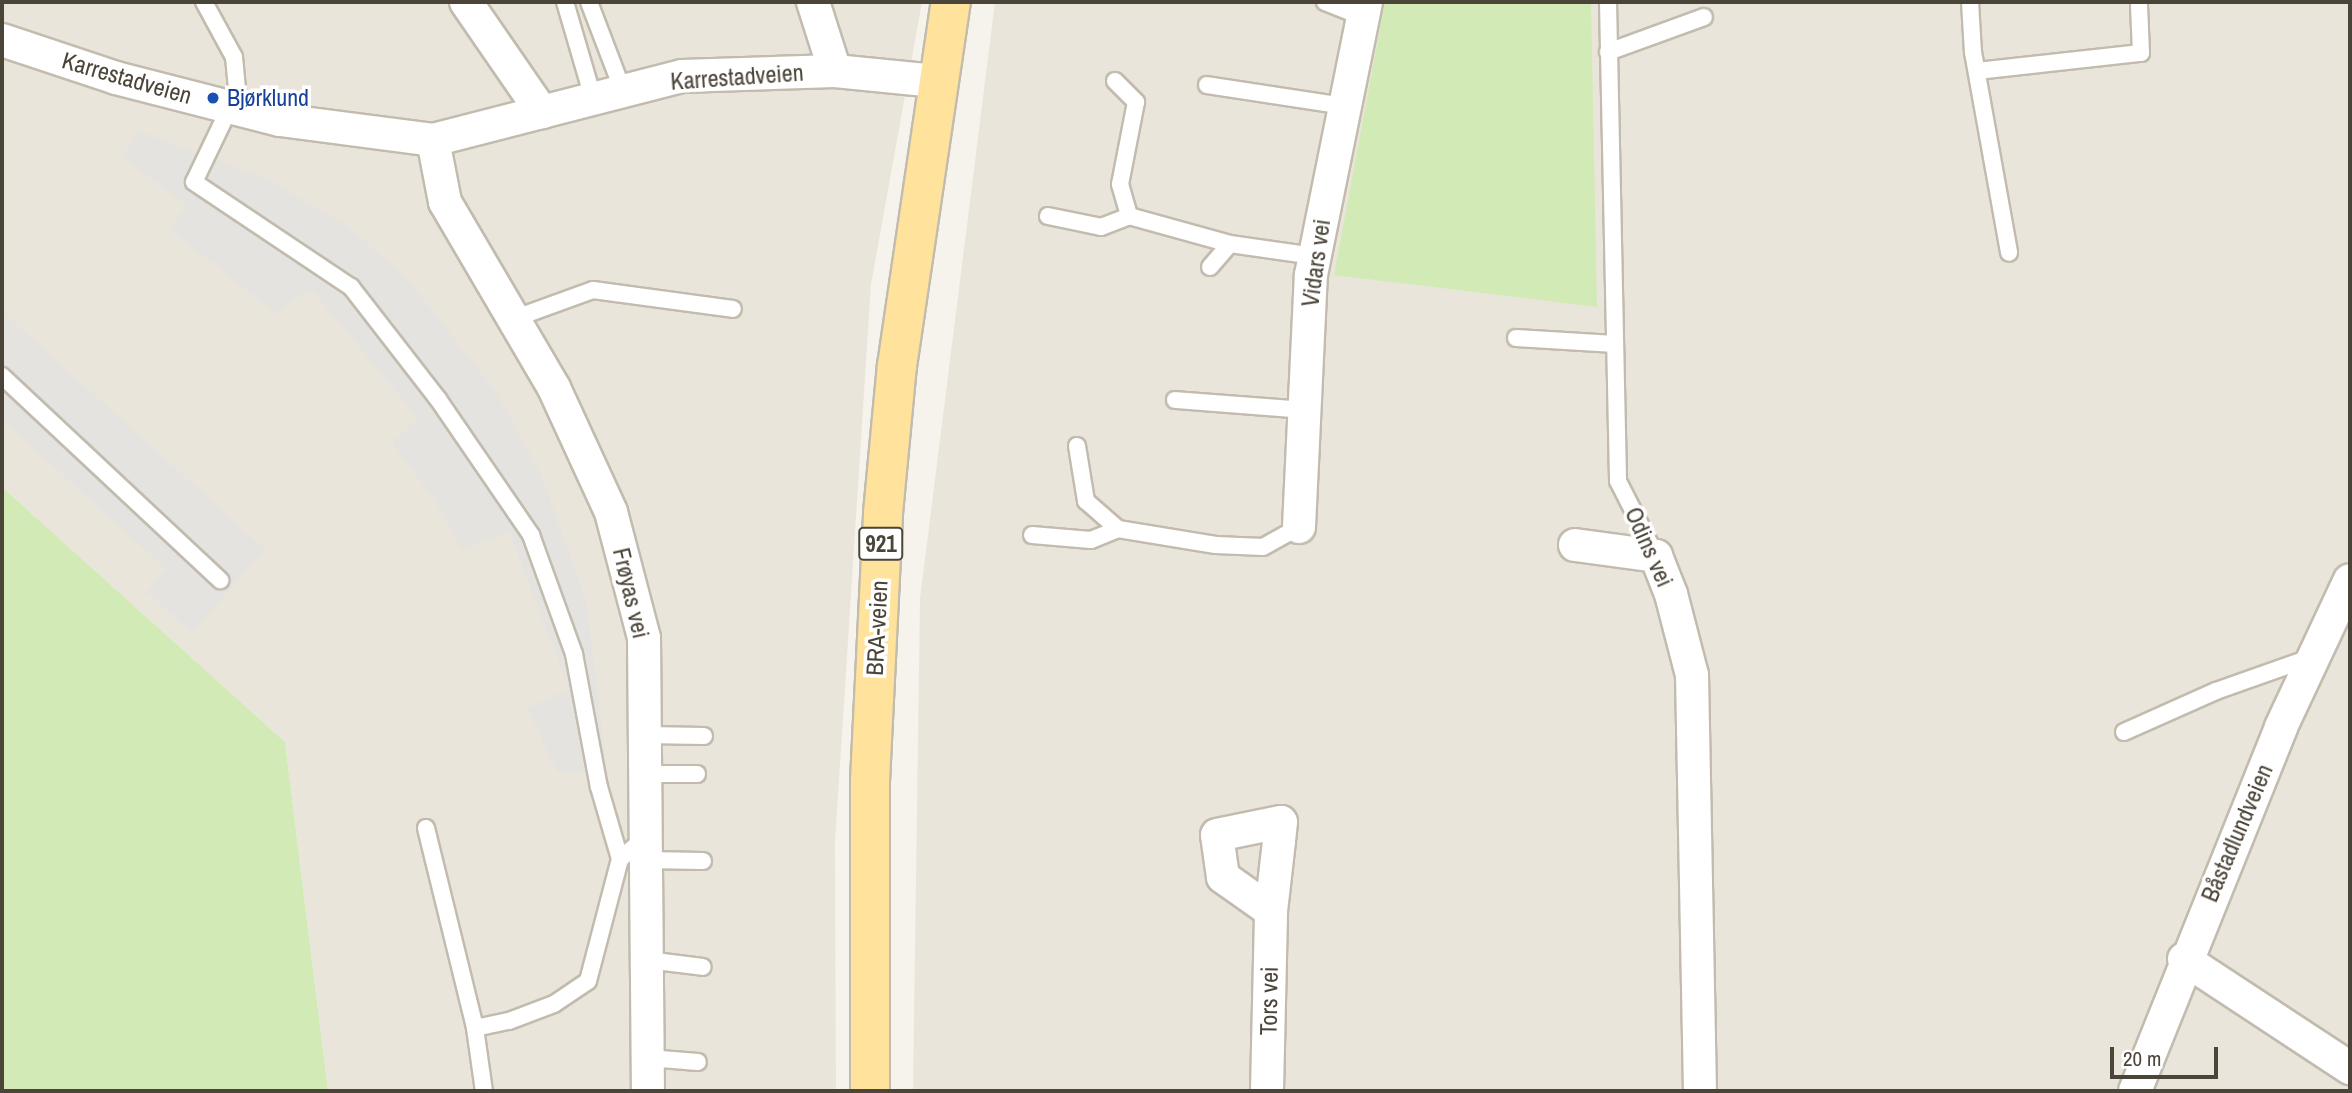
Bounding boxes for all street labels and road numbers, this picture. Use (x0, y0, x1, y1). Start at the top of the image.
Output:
street label: Karrestadveien (59, 46, 195, 110)
street label: Karrestadveien (669, 58, 805, 96)
street label: Vidars vei (1296, 217, 1336, 309)
street label: Odins vei (1619, 503, 1679, 591)
road number: 921 (858, 524, 904, 564)
street label: Frøyas vei (607, 545, 655, 641)
street label: BRA-veien (860, 580, 894, 676)
street label: Båstadlundveien (2195, 760, 2279, 906)
street label: Tors vei (1254, 966, 1284, 1036)

